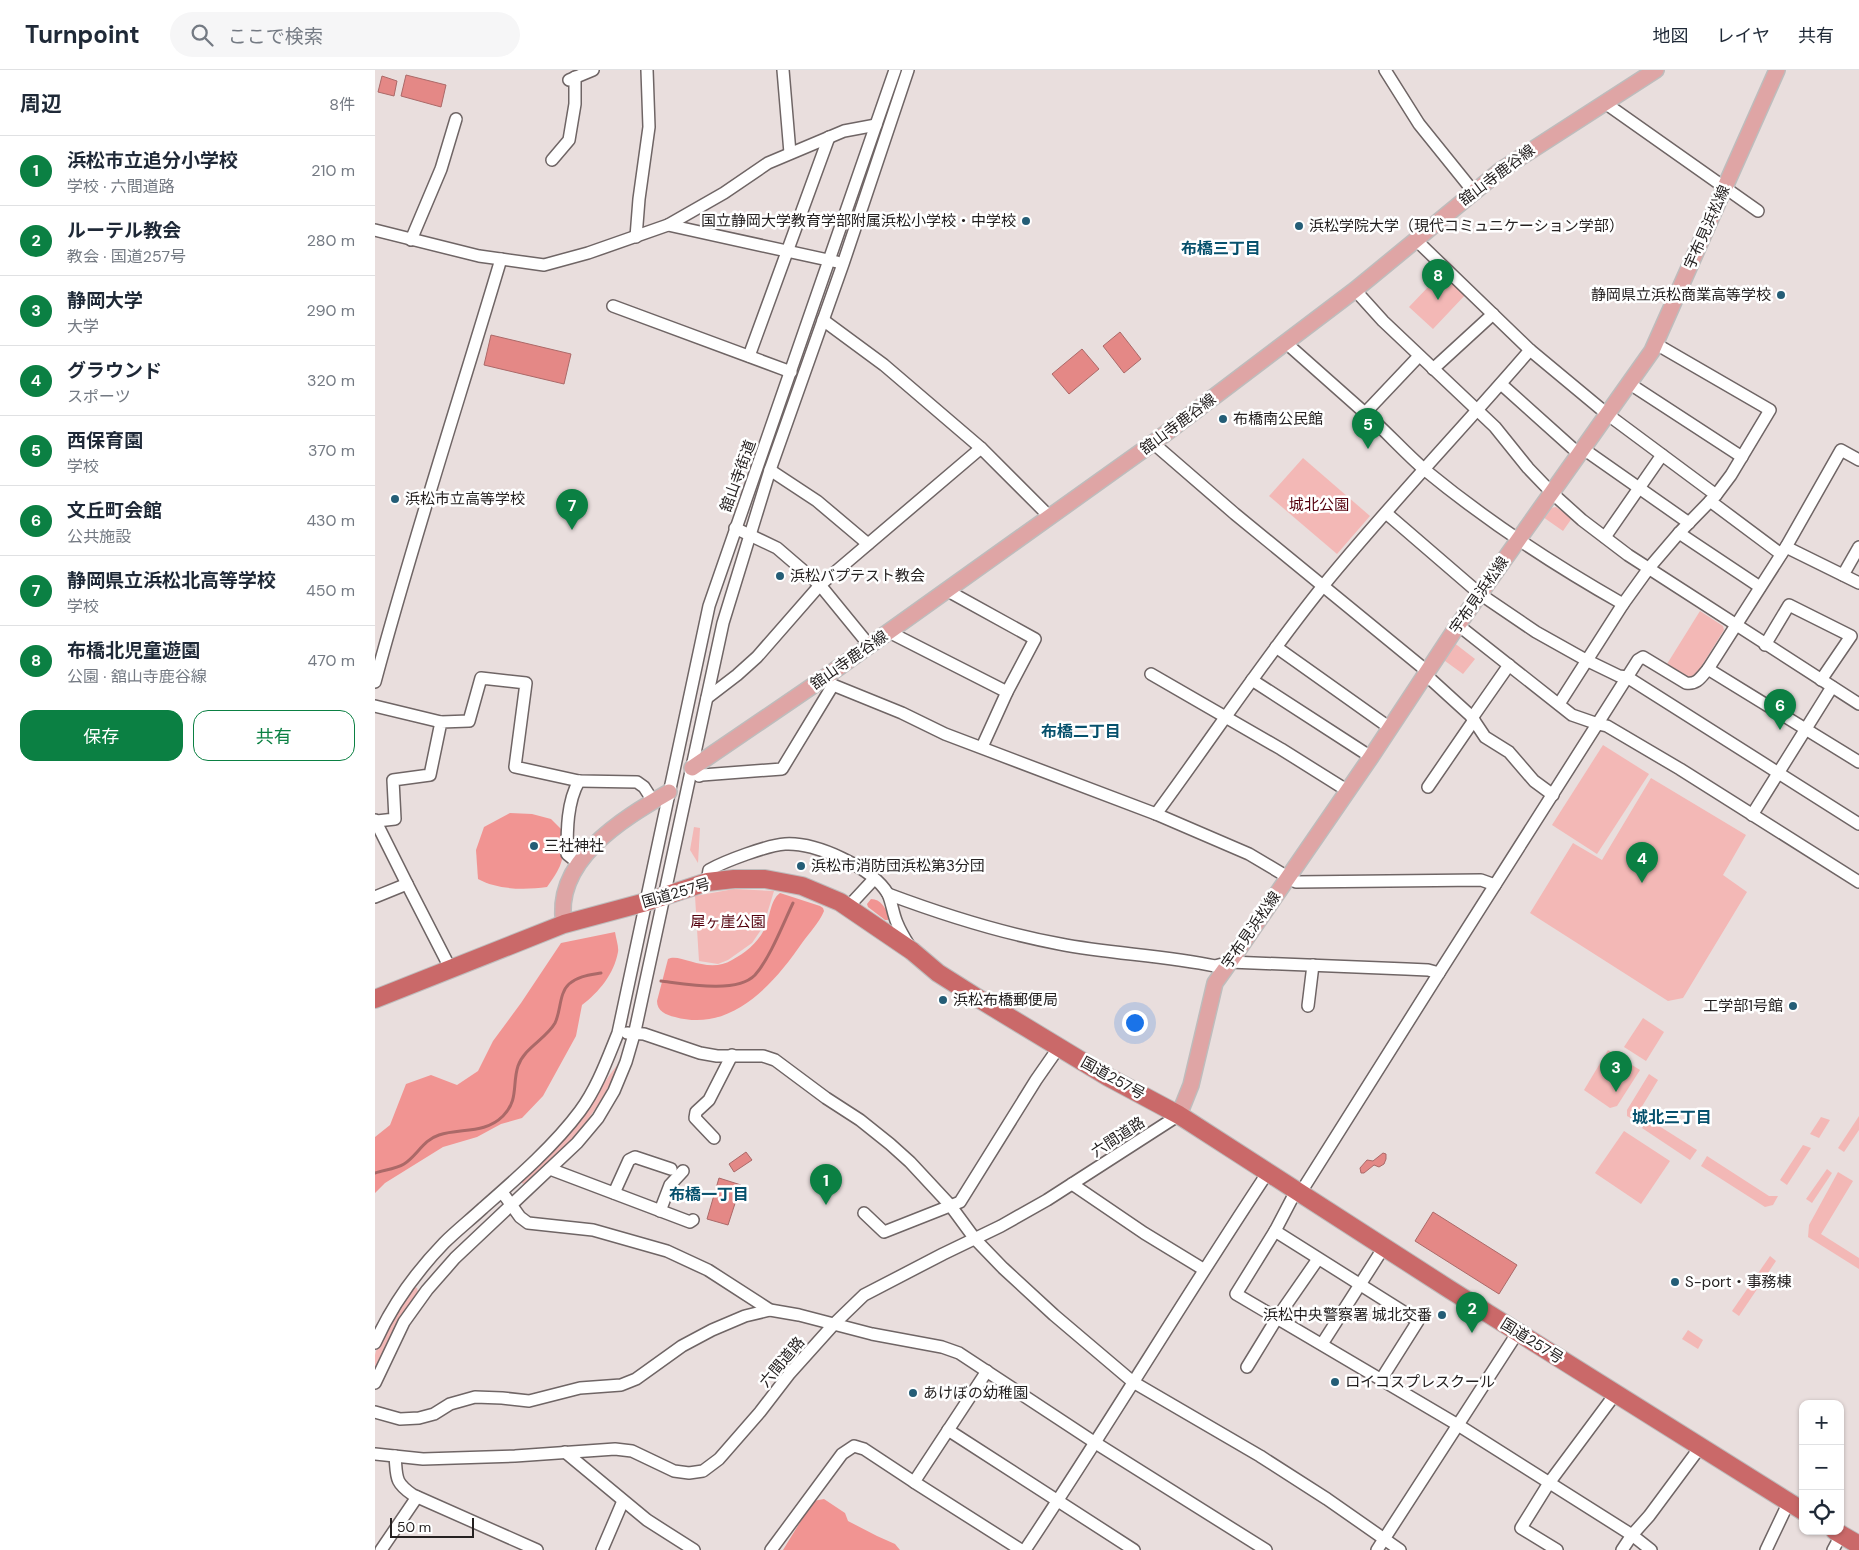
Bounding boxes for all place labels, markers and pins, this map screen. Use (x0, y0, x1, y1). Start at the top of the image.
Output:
place label: 国立静岡大学教育学部附属浜松小学校・中学校 (701, 211, 1016, 231)
marker: 国立静岡大学教育学部附属浜松小学校・中学校 (1020, 215, 1032, 227)
place label: 浜松学院大学（現代コミュニケーション学部） (1309, 216, 1624, 236)
marker: 浜松学院大学（現代コミュニケーション学部） (1293, 220, 1305, 232)
pin: 8 (1422, 259, 1454, 300)
place label: 静岡県立浜松商業高等学校 (1591, 285, 1771, 305)
marker: 静岡県立浜松商業高等学校 (1775, 289, 1787, 301)
pin: 5 (1352, 408, 1384, 449)
place label: 布橋南公民館 (1233, 409, 1323, 429)
marker: 布橋南公民館 (1217, 413, 1229, 425)
place label: 浜松市立高等学校 (405, 489, 525, 509)
pin: 7 (556, 489, 588, 530)
marker: 浜松市立高等学校 (389, 493, 401, 505)
place label: 浜松バプテスト教会 (790, 566, 925, 586)
marker: 浜松バプテスト教会 (774, 570, 786, 582)
pin: 6 (1764, 689, 1796, 730)
place label: 三社神社 (544, 836, 604, 856)
marker: 三社神社 (528, 840, 540, 852)
pin: 4 (1626, 842, 1658, 883)
place label: 浜松市消防団浜松第3分団 (811, 856, 985, 876)
marker: 浜松市消防団浜松第3分団 (795, 860, 807, 872)
place label: 浜松布橋郵便局 (953, 990, 1058, 1010)
marker: 浜松布橋郵便局 (937, 994, 949, 1006)
place label: 工学部1号館 (1703, 996, 1783, 1016)
marker: 工学部1号館 (1787, 1000, 1799, 1012)
pin: 3 (1600, 1051, 1632, 1092)
pin: 1 (810, 1164, 842, 1205)
place label: S-port・事務棟 (1685, 1272, 1792, 1292)
marker: S-port・事務棟 (1669, 1276, 1681, 1288)
pin: 2 (1456, 1292, 1488, 1333)
place label: 浜松中央警察署 城北交番 (1263, 1305, 1432, 1325)
marker: 浜松中央警察署 城北交番 (1436, 1309, 1448, 1321)
place label: ロイコスプレスクール (1345, 1372, 1495, 1392)
marker: ロイコスプレスクール (1329, 1376, 1341, 1388)
place label: あけぼの幼稚園 (923, 1383, 1028, 1403)
marker: あけぼの幼稚園 (907, 1387, 919, 1399)

